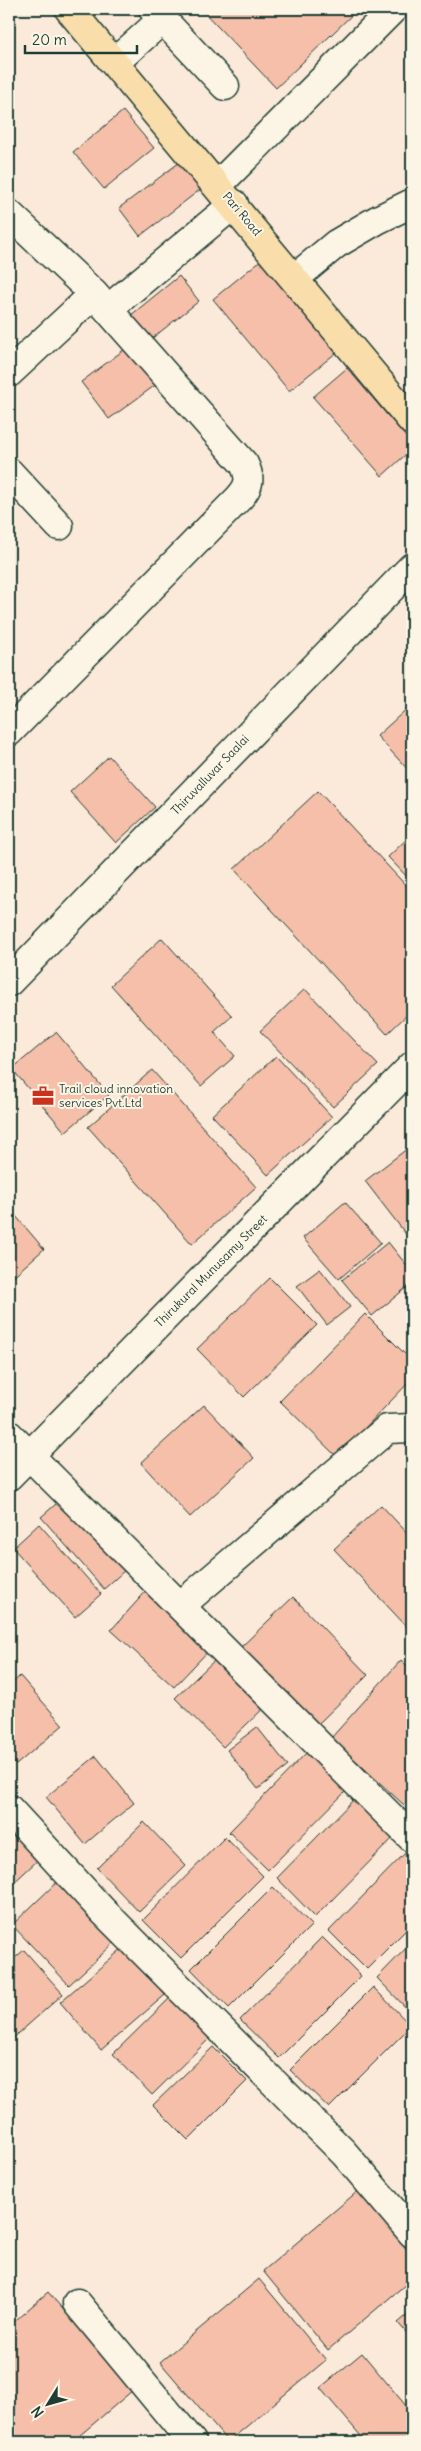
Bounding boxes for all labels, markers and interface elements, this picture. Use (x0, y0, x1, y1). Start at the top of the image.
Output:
scale bar (25, 22, 138, 54)
text: 20 m (32, 30, 67, 49)
street label: Pari Road (220, 189, 265, 239)
street label: Thiruvalluvar Saalai (168, 731, 252, 818)
place label: Trail cloud innovation services Pvt.Ltd (59, 1081, 173, 1110)
office icon: Trail cloud innovation services Pvt.Ltd (30, 1083, 56, 1109)
street label: Thirukural Munusamy Street (151, 1211, 270, 1330)
north arrow (22, 2378, 72, 2428)
text: N (28, 2403, 48, 2421)

